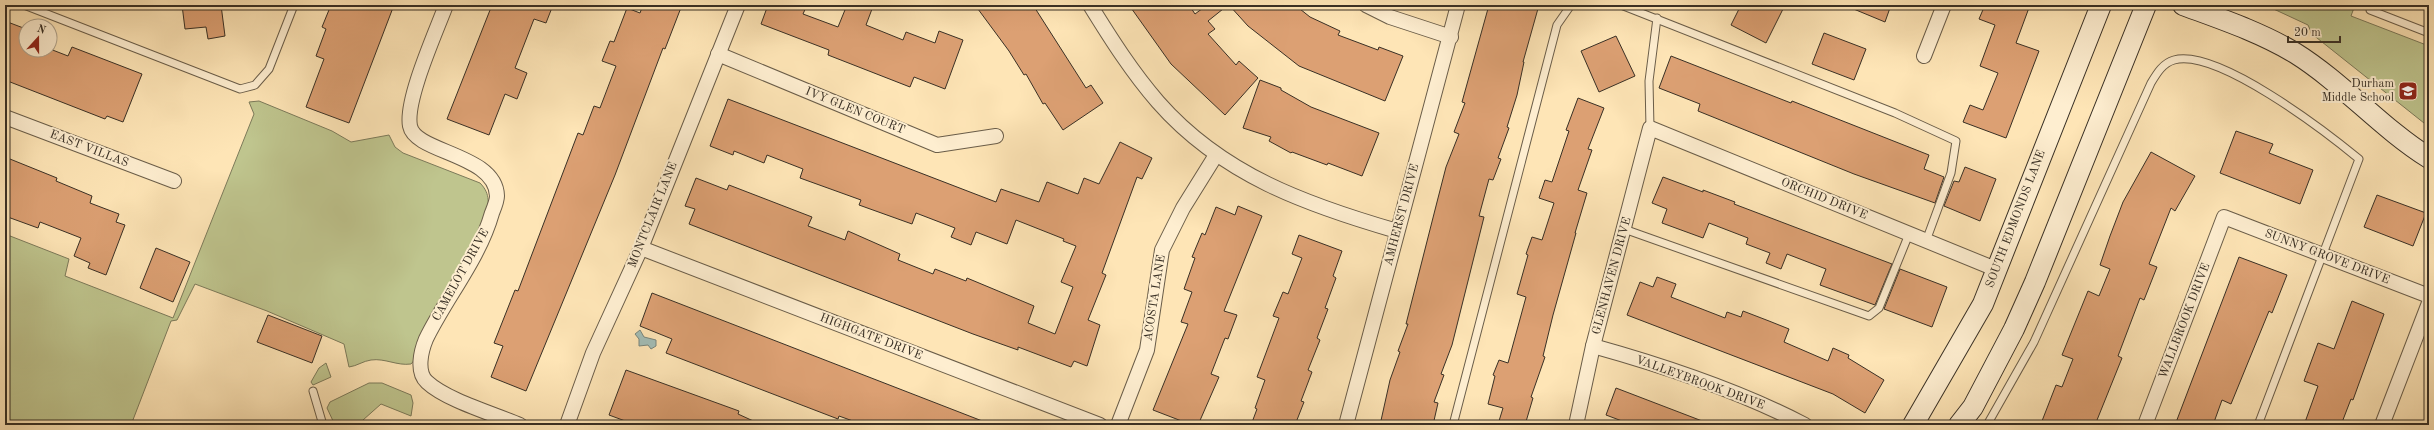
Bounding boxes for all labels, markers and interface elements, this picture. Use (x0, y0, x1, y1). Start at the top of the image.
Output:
north arrow (18, 18, 58, 58)
scale bar (2288, 18, 2340, 44)
text: N (35, 23, 47, 37)
text: 20 m (2294, 27, 2321, 39)
place label: Durham Middle School (2322, 78, 2394, 104)
school or university icon: Durham Middle School (2397, 80, 2419, 102)
street label: IVY GLEN COURT (803, 86, 907, 136)
street label: EAST VILLAS (48, 128, 130, 170)
street label: SOUTH EDMONDS LANE (1984, 148, 2048, 290)
street label: MONTCLAIR LANE (626, 160, 680, 270)
street label: AMHERST DRIVE (1383, 163, 1421, 267)
street label: ORCHID DRIVE (1779, 176, 1869, 222)
street label: GLENHAVEN DRIVE (1591, 216, 1633, 336)
street label: CAMELOT DRIVE (431, 227, 491, 323)
street label: SUNNY GROVE DRIVE (2263, 228, 2391, 286)
street label: ACOSTA LANE (1142, 254, 1168, 342)
street label: WALLBROOK DRIVE (2157, 262, 2213, 380)
street label: HIGHGATE DRIVE (818, 312, 924, 362)
street label: VALLEYBROOK DRIVE (1634, 354, 1766, 412)

